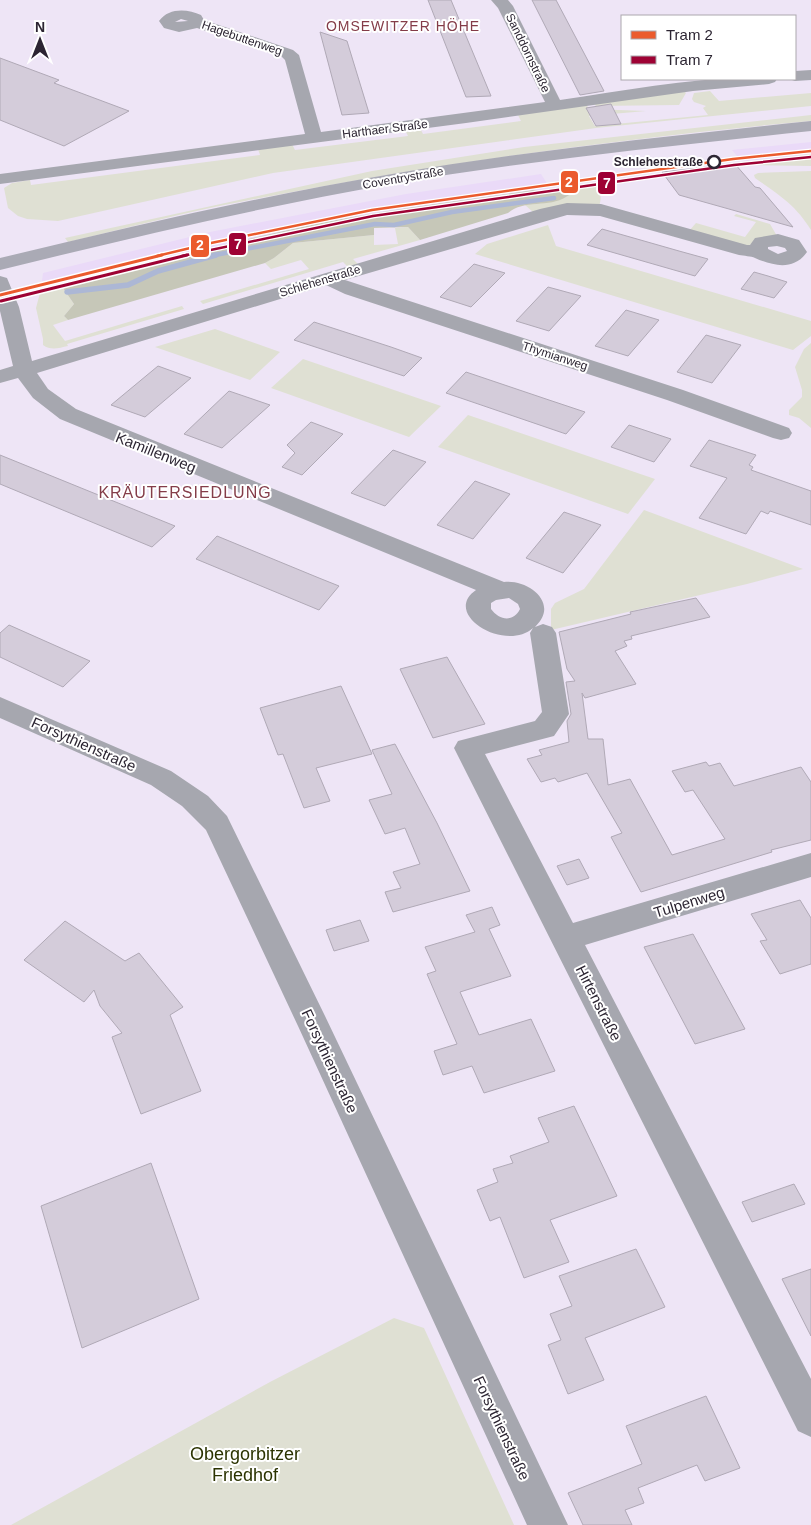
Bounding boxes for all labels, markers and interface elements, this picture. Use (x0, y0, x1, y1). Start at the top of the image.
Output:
street label: Sanddornstraße (503, 11, 553, 95)
north arrow (15, 15, 65, 65)
legend (621, 15, 796, 80)
district label: OMSEWITZER HÖHE (326, 17, 480, 34)
street label: Hagebuttenweg (200, 18, 284, 58)
text: N (35, 19, 45, 35)
text: Tram 2 (666, 26, 713, 43)
text: Tram 7 (666, 51, 713, 68)
street label: Harthaer Straße (341, 117, 429, 141)
place label: Schlehenstraße (614, 155, 703, 169)
marker: Schlehenstraße (707, 155, 721, 169)
street label: Coventrystraße (361, 164, 445, 192)
line badge: 2 (560, 170, 579, 194)
line badge: 7 (597, 171, 616, 195)
text: 2 (565, 174, 573, 190)
text: 7 (603, 175, 611, 191)
line badge: 7 (228, 232, 247, 256)
line badge: 2 (190, 234, 210, 258)
text: 7 (234, 236, 242, 252)
text: 2 (196, 237, 204, 253)
street label: Schlehenstraße (278, 262, 363, 300)
street label: Thymianweg (520, 339, 590, 373)
street label: Kamillenweg (113, 428, 199, 476)
district label: KRÄUTERSIEDLUNG (98, 484, 272, 501)
street label: Forsythienstraße (29, 713, 139, 775)
street label: Tulpenweg (652, 883, 726, 921)
street label: Hirtenstraße (573, 962, 625, 1044)
street label: Forsythienstraße (299, 1006, 361, 1116)
street label: Forsythienstraße (471, 1373, 533, 1483)
park label: Obergorbitzer Friedhof (190, 1444, 300, 1485)

